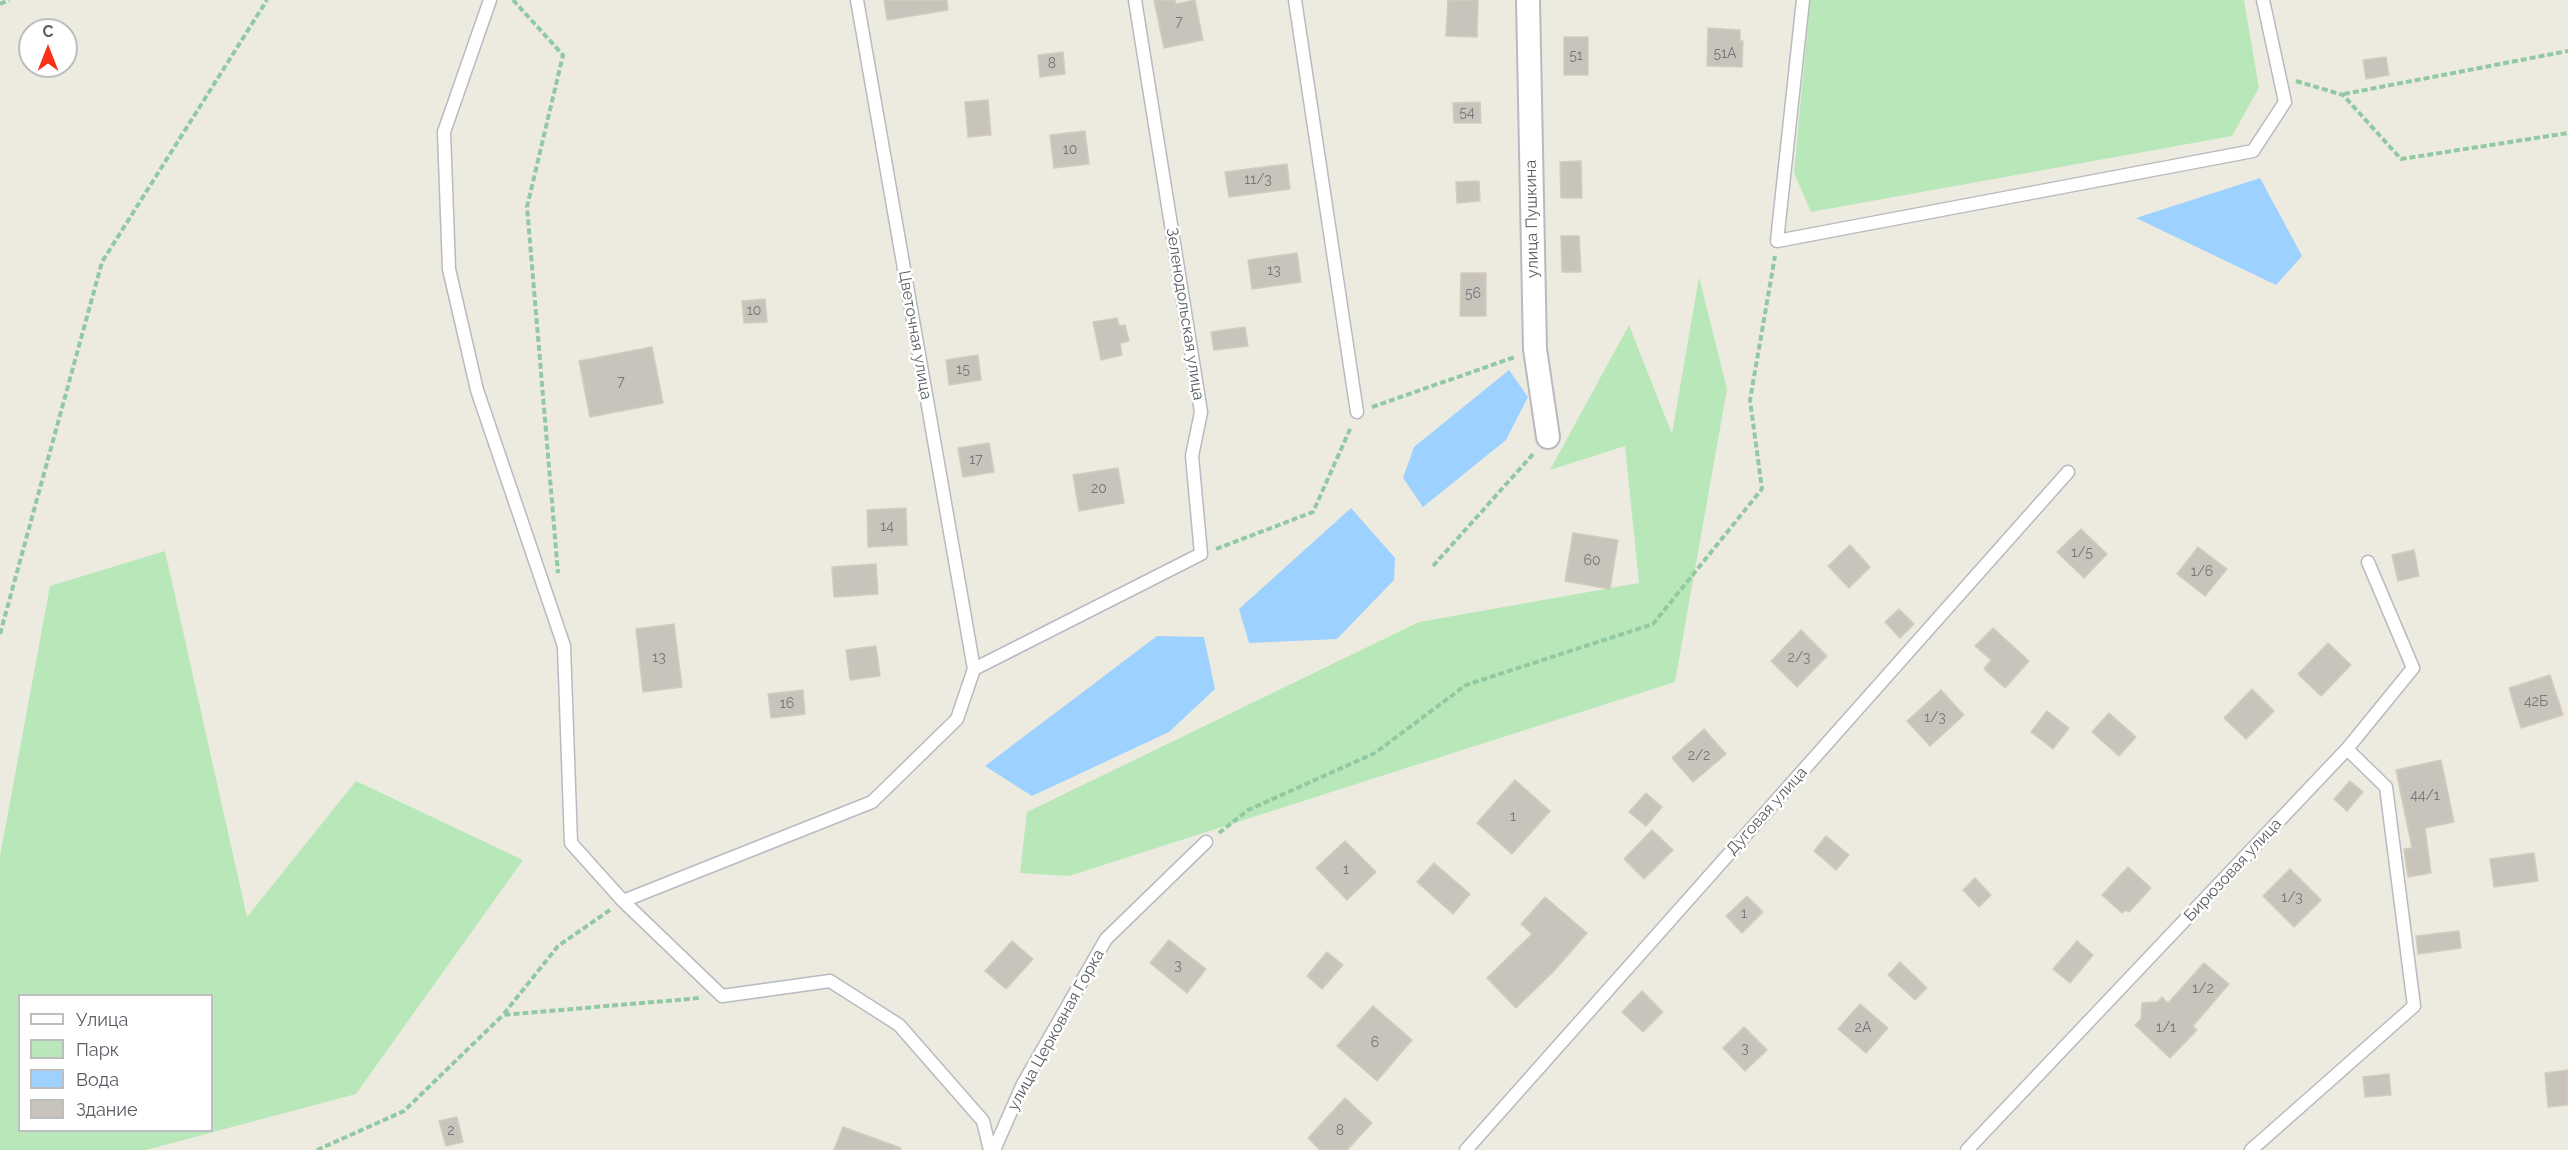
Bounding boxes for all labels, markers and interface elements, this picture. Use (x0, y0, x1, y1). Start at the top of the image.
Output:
house number: 7 (1175, 14, 1183, 30)
north arrow (18, 18, 78, 78)
text: С (43, 22, 53, 41)
house number: 51А (1713, 46, 1737, 62)
house number: 51 (1569, 48, 1583, 64)
house number: 8 (1048, 56, 1056, 72)
house number: 54 (1459, 105, 1475, 121)
house number: 10 (1063, 142, 1077, 158)
street label: улица Пушкина (1521, 160, 1543, 278)
house number: 11/3 (1244, 172, 1272, 188)
street label: Зеленодольская улица (1162, 226, 1208, 402)
house number: 13 (1267, 263, 1281, 279)
street label: Цветочная улица (894, 269, 936, 401)
house number: 56 (1465, 286, 1481, 302)
house number: 10 (747, 303, 761, 319)
house number: 15 (956, 362, 970, 378)
house number: 7 (617, 374, 625, 390)
house number: 17 (969, 452, 983, 468)
house number: 20 (1091, 481, 1107, 497)
house number: 14 (880, 519, 894, 535)
house number: 1/5 (2071, 545, 2093, 561)
house number: 60 (1583, 553, 1601, 569)
house number: 1/6 (2191, 564, 2213, 580)
house number: 13 (652, 650, 666, 666)
house number: 2/3 (1788, 650, 1810, 666)
house number: 42Б (2524, 694, 2548, 710)
house number: 16 (780, 696, 794, 712)
house number: 1/3 (1924, 710, 1946, 726)
house number: 2/2 (1688, 748, 1710, 764)
street label: Дуговая улица (1723, 763, 1811, 859)
house number: 44/1 (2410, 788, 2440, 804)
house number: 1 (1510, 809, 1516, 825)
street label: Бирюзовая улица (2180, 814, 2286, 926)
house number: 1 (1343, 862, 1349, 878)
house number: 1/3 (2281, 890, 2303, 906)
house number: 1 (1741, 906, 1747, 922)
street label: улица Церковная Горка (1004, 946, 1108, 1114)
house number: 3 (1174, 958, 1182, 974)
house number: 1/2 (2192, 981, 2214, 997)
legend (18, 994, 213, 1132)
text: Улица (76, 1009, 128, 1030)
house number: 2А (1855, 1020, 1871, 1036)
house number: 1/1 (2156, 1020, 2176, 1036)
house number: 6 (1371, 1035, 1379, 1051)
text: Парк (76, 1039, 119, 1060)
house number: 3 (1741, 1041, 1749, 1057)
text: Вода (76, 1069, 119, 1090)
text: Здание (76, 1099, 138, 1120)
house number: 2 (447, 1123, 455, 1139)
house number: 8 (1336, 1123, 1344, 1139)

